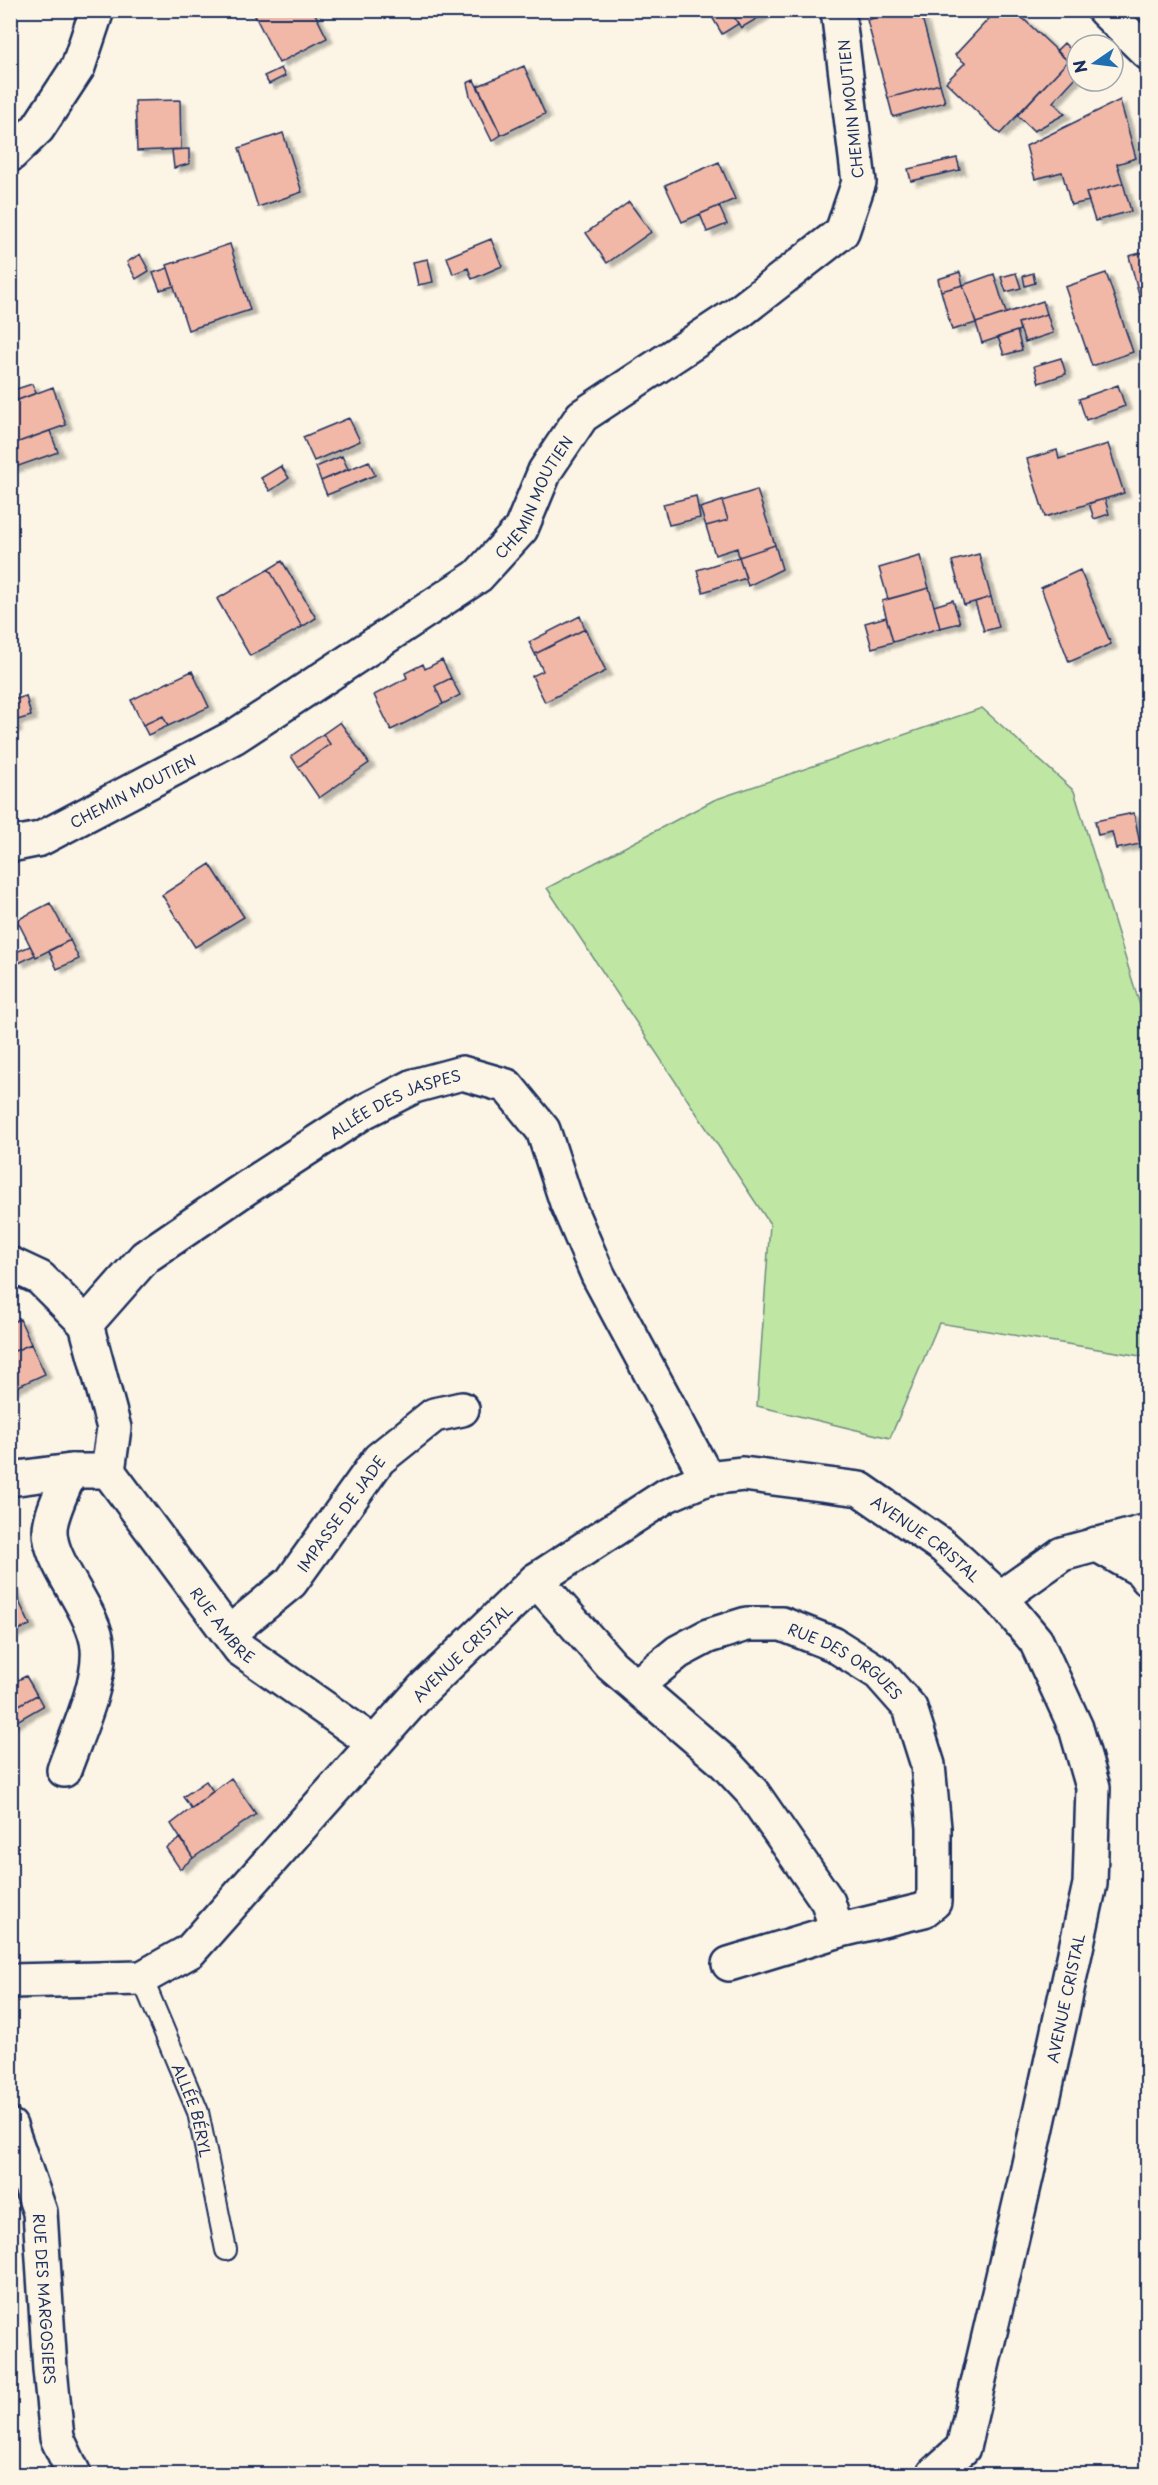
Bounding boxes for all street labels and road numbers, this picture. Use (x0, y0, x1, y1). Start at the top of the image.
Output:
street label: CHEMIN MOUTIEN (831, 38, 869, 180)
street label: CHEMIN MOUTIEN (488, 430, 578, 563)
street label: CHEMIN MOUTIEN (65, 748, 200, 833)
street label: ALLÉE DES JASPES (324, 1062, 463, 1143)
street label: IMPASSE DE JADE (291, 1450, 390, 1576)
street label: AVENUE CRISTAL (867, 1489, 986, 1587)
street label: RUE AMBRE (186, 1581, 260, 1668)
street label: AVENUE CRISTAL (406, 1598, 517, 1706)
street label: RUE DES ORGUES (785, 1616, 909, 1704)
street label: AVENUE CRISTAL (1040, 1931, 1090, 2065)
street label: ALLÉE BÉRYL (167, 2059, 218, 2159)
street label: RUE DES MARGOSIERS (29, 2213, 63, 2385)

